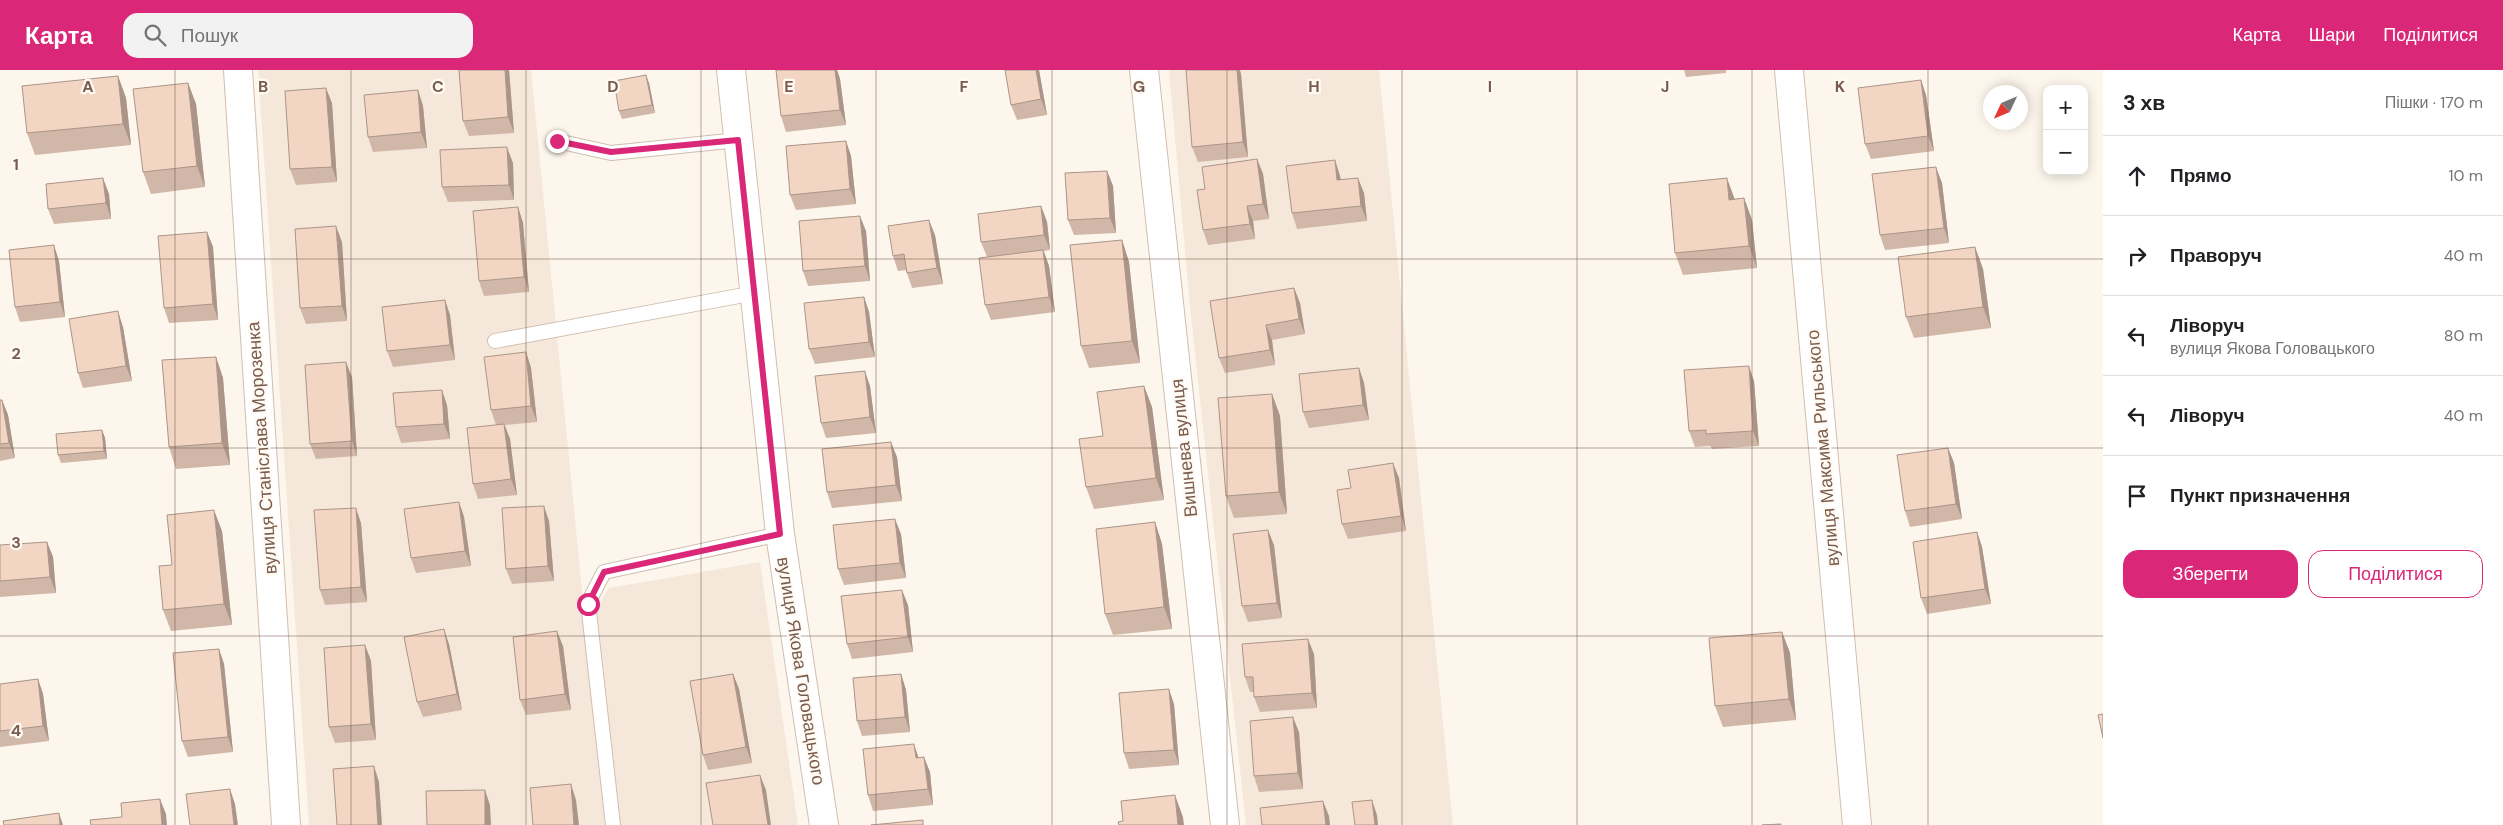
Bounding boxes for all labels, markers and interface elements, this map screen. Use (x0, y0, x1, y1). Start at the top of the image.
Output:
search box (123, 13, 473, 58)
text: Карта (25, 20, 93, 51)
icon: search (141, 21, 169, 49)
text: Пошук (181, 23, 238, 48)
text: Карта (2233, 23, 2281, 47)
text: Шари (2309, 23, 2355, 47)
text: Поділитися (2383, 23, 2478, 47)
text: A (82, 76, 94, 97)
text: B (258, 76, 268, 97)
text: C (432, 76, 444, 97)
text: D (607, 76, 619, 97)
text: E (784, 76, 794, 97)
text: F (960, 76, 969, 97)
text: G (1133, 76, 1145, 97)
text: H (1308, 76, 1320, 97)
text: I (1488, 76, 1492, 97)
text: J (1661, 76, 1669, 97)
text: K (1835, 76, 1846, 97)
north arrow (1983, 85, 2028, 130)
map controls (2043, 85, 2088, 175)
button: + (2043, 85, 2088, 130)
text: 3 хв (2123, 89, 2165, 117)
text: Пішки · 170 m (2385, 92, 2483, 113)
route end (546, 130, 569, 153)
button: − (2043, 130, 2088, 175)
text: 1 (13, 154, 19, 175)
icon: ahead (2123, 162, 2151, 190)
text: Прямо (2170, 163, 2232, 188)
text: 10 m (2449, 165, 2483, 186)
icon: right (2123, 242, 2151, 270)
text: Праворуч (2170, 243, 2262, 268)
text: 40 m (2444, 245, 2483, 266)
text: Ліворуч (2170, 313, 2245, 338)
street label: вулиця Станіслава Морозенка (241, 320, 283, 575)
icon: left (2123, 322, 2151, 350)
text: 80 m (2444, 325, 2483, 346)
street label: вулиця Максима Рильського (1801, 329, 1845, 567)
text: вулиця Якова Головацького (2170, 338, 2375, 359)
text: 2 (11, 343, 21, 364)
street label: Вишнева вулиця (1165, 378, 1203, 518)
icon: left (2123, 402, 2151, 430)
text: Ліворуч (2170, 403, 2245, 428)
text: 40 m (2444, 405, 2483, 426)
icon: arrive (2123, 482, 2151, 510)
text: Пункт призначення (2170, 483, 2350, 508)
text: 3 (11, 532, 21, 553)
button: Зберегти (2123, 550, 2298, 598)
button: Поділитися (2308, 550, 2483, 598)
street label: вулиця Якова Головацького (771, 555, 831, 787)
route start (577, 593, 600, 616)
text: 4 (11, 720, 21, 741)

